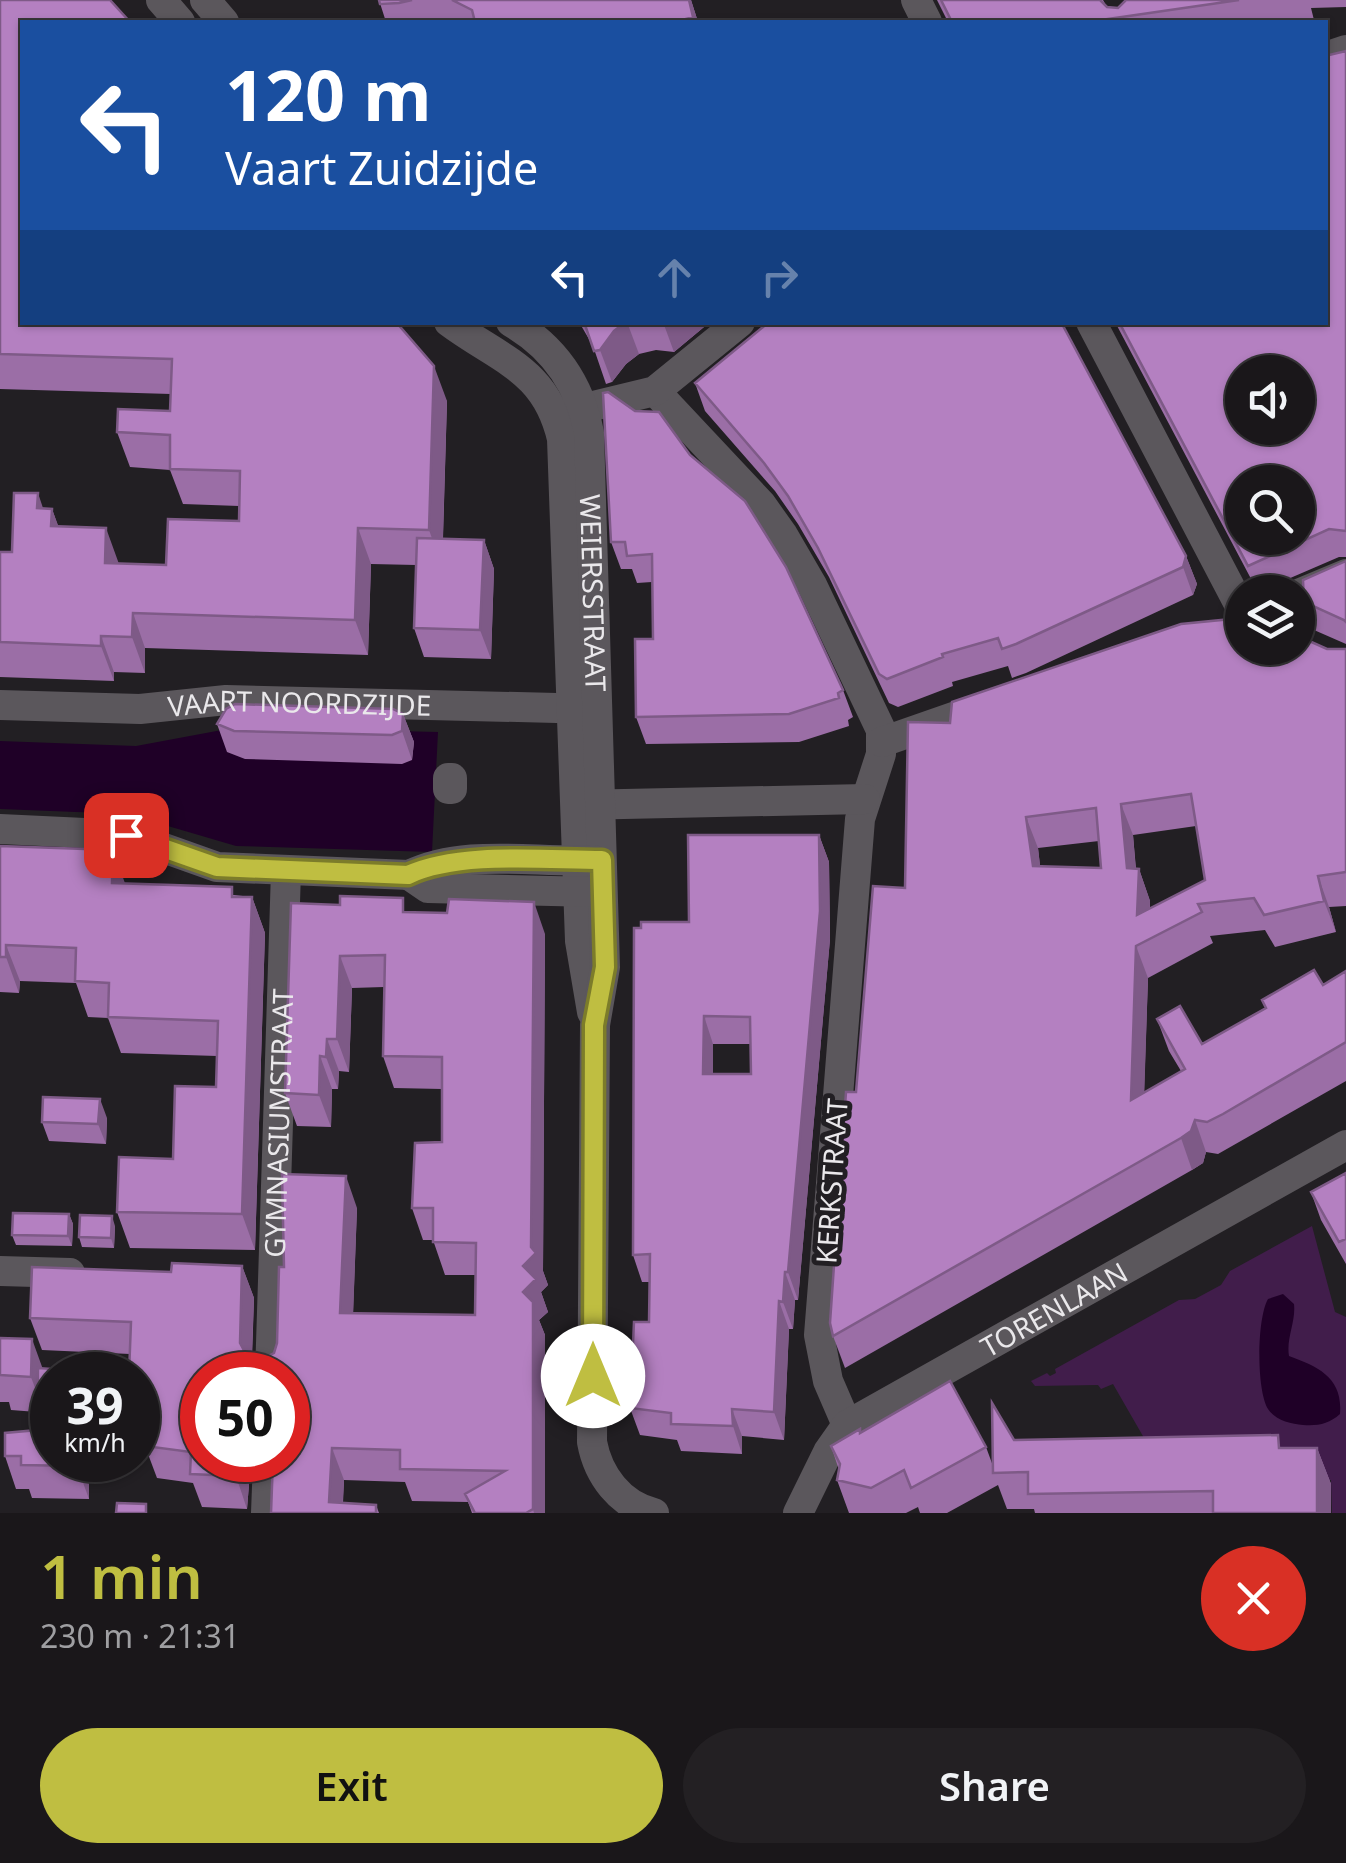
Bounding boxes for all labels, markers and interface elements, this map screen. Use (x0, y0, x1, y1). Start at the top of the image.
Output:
text: 120 m (225, 46, 432, 142)
icon: left (60, 60, 190, 190)
text: Vaart Zuidzijde (225, 137, 538, 198)
icon: left (542, 250, 597, 305)
icon: ahead (647, 250, 702, 305)
icon: right (752, 250, 807, 305)
map controls (1225, 355, 1315, 665)
button: sound (1225, 355, 1315, 445)
button: search (1225, 465, 1315, 555)
street label: WEIERSSTRAAT (572, 494, 616, 692)
button: layers (1225, 575, 1315, 665)
street label: VAART NOORDZIJDE (166, 681, 432, 725)
pin (84, 793, 169, 878)
icon: arrive (99, 808, 154, 863)
street label: GYMNASIUMSTRAAT (255, 987, 301, 1258)
street label: KERKSTRAAT (806, 1097, 856, 1265)
street label: TORENLAAN (973, 1253, 1134, 1365)
position arrow (541, 1324, 645, 1428)
speed limit sign: 50 (180, 1352, 310, 1482)
text: 39 (66, 1371, 124, 1439)
text: km/h (64, 1425, 126, 1459)
text: 1 min (40, 1535, 203, 1617)
button: close (1201, 1546, 1306, 1651)
text: 230 m · 21:31 (40, 1614, 240, 1657)
button: Exit (40, 1728, 663, 1843)
button: Share (683, 1728, 1306, 1843)

